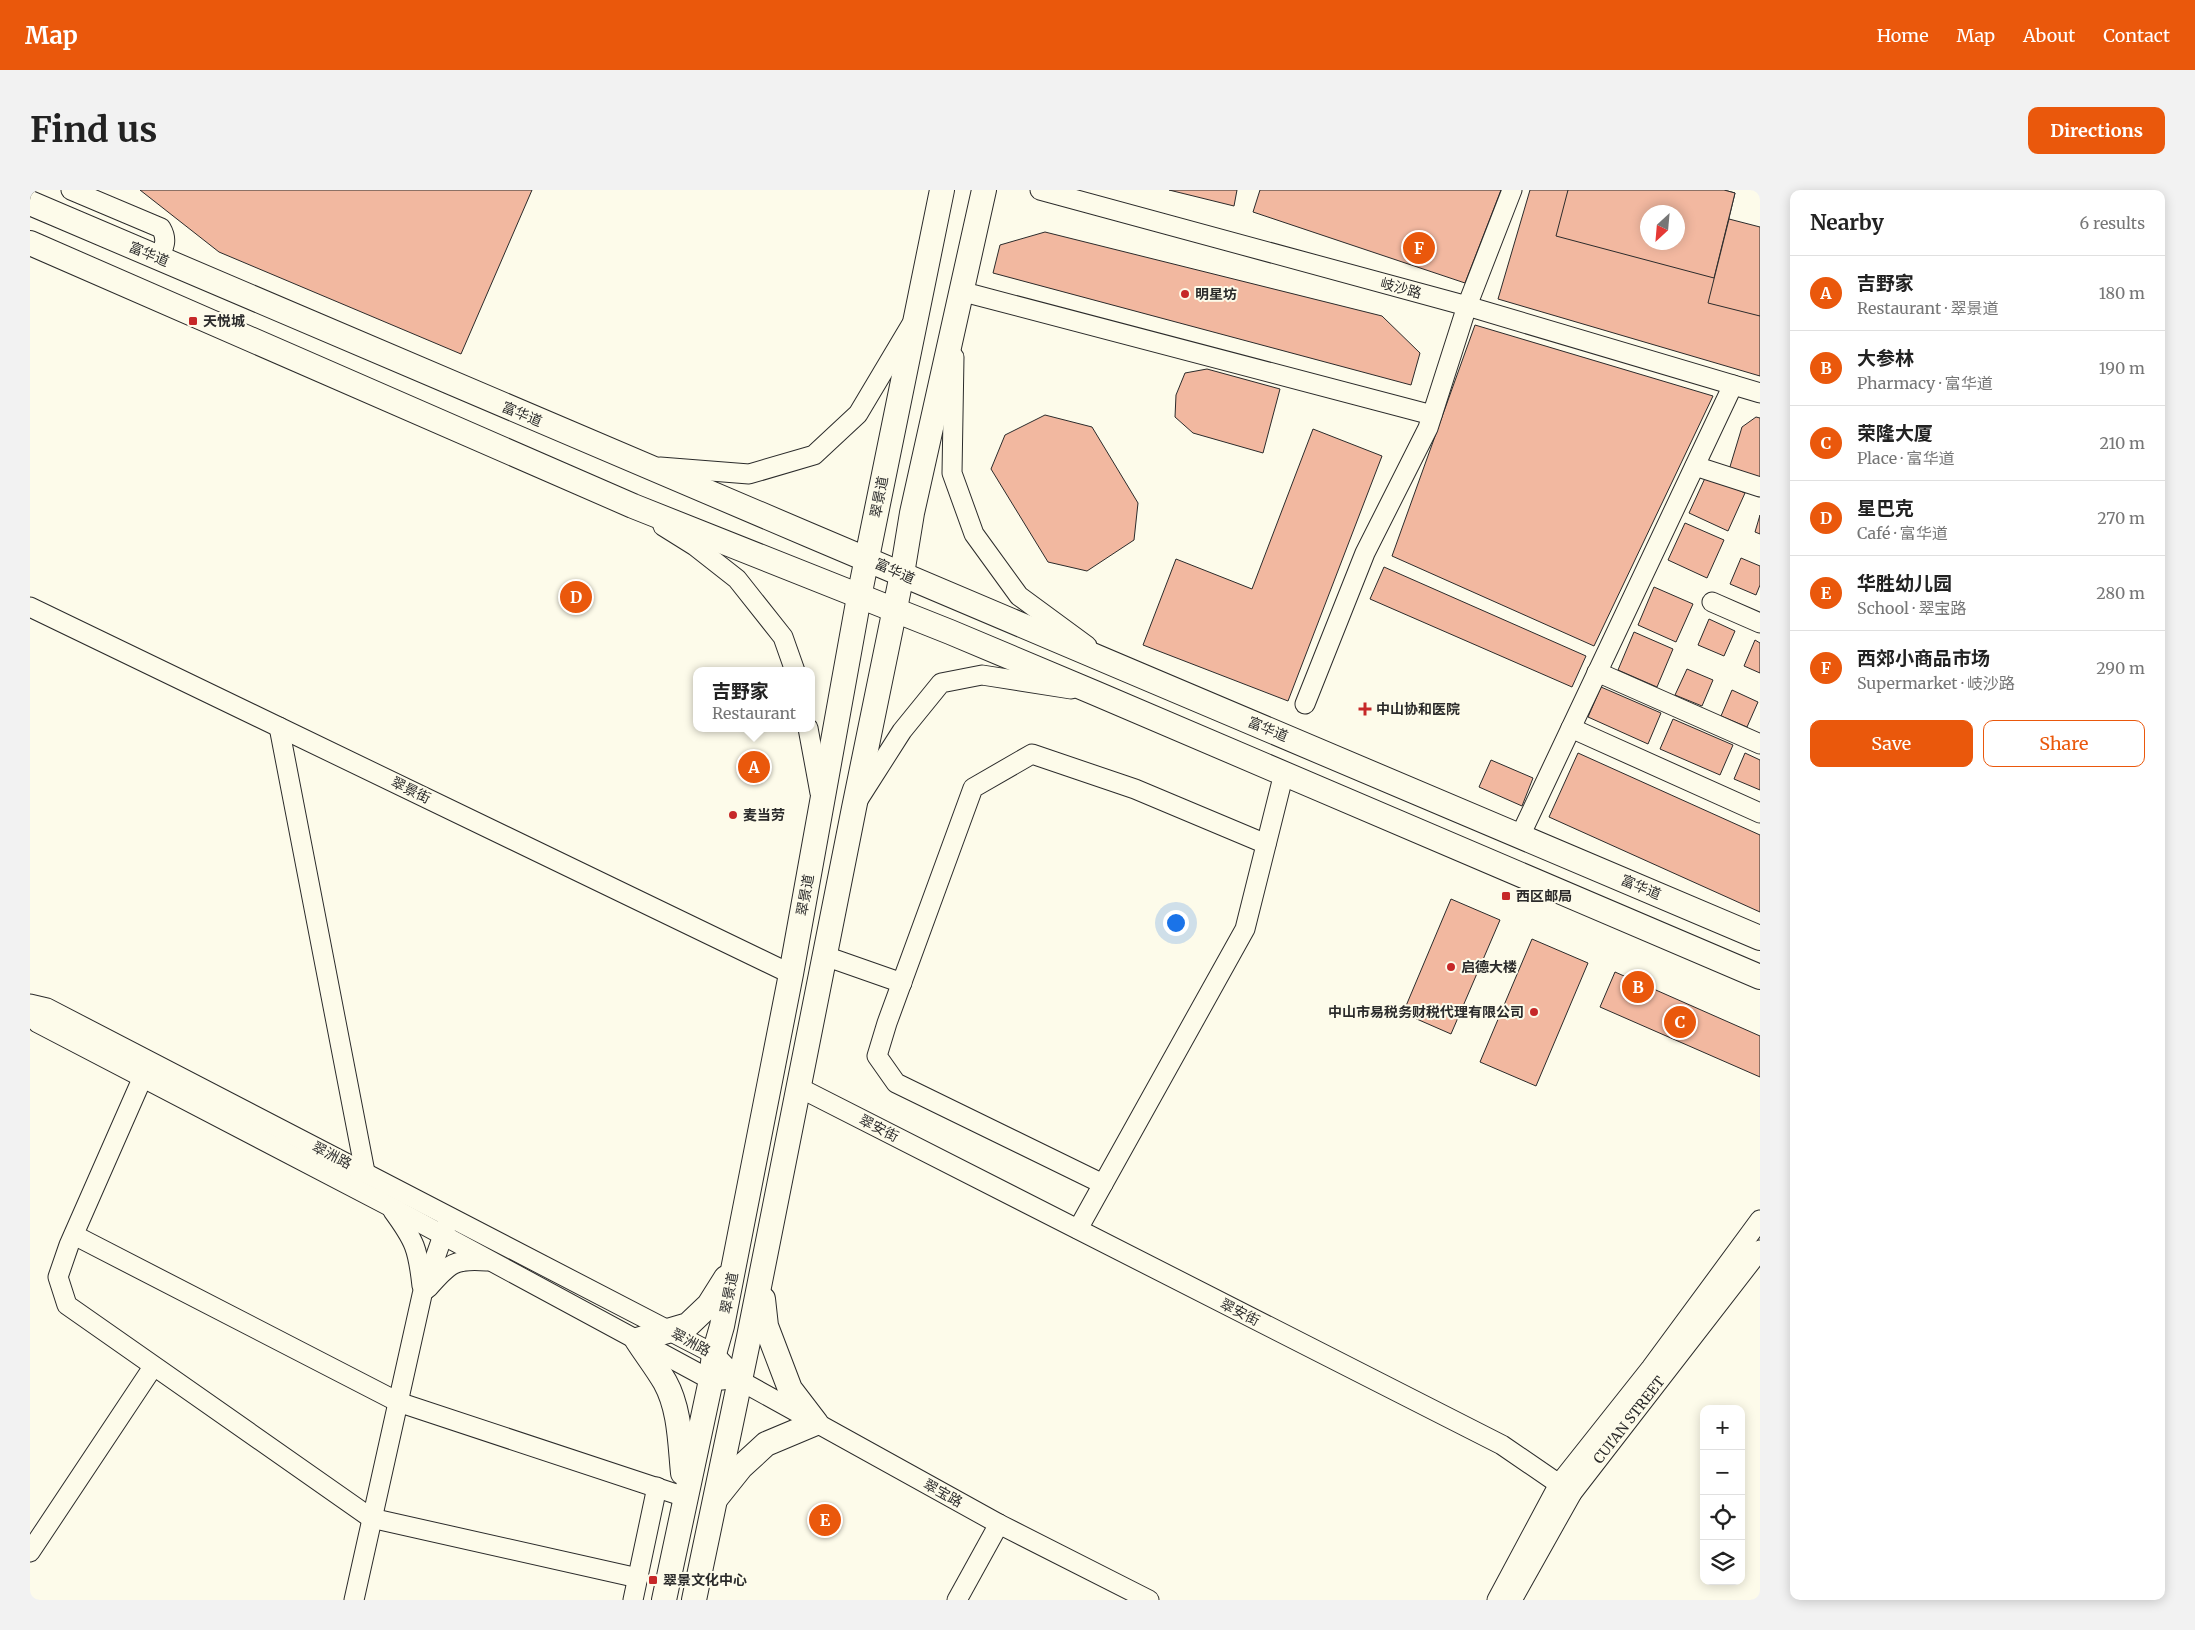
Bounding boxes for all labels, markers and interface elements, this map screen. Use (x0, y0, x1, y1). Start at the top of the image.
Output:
text: Map (25, 20, 78, 51)
text: Home (1877, 24, 1929, 47)
text: Map (1957, 24, 1995, 47)
text: About (2023, 24, 2075, 47)
text: Contact (2103, 24, 2170, 47)
button: Directions (2028, 107, 2165, 154)
text: Find us (30, 108, 157, 152)
north arrow (1640, 205, 1685, 250)
text: Nearby (1810, 209, 1884, 236)
text: 6 results (2080, 213, 2145, 233)
pin: F (1403, 229, 1435, 267)
street label: 富华道 (126, 238, 172, 270)
text: 吉野家 (1857, 271, 1914, 295)
street label: 岐沙路 (1378, 274, 1424, 302)
text: A (1820, 283, 1832, 303)
text: 180 m (2099, 283, 2145, 303)
place label: 明星坊 (1195, 285, 1237, 303)
marker: 明星坊 (1179, 288, 1191, 300)
text: Restaurant · 翠景道 (1857, 298, 1999, 318)
place label: 天悦城 (203, 312, 245, 330)
marker: 天悦城 (187, 315, 199, 327)
text: 大参林 (1857, 346, 1914, 370)
text: B (1820, 358, 1832, 378)
text: 190 m (2099, 358, 2145, 378)
text: Pharmacy · 富华道 (1857, 373, 1993, 393)
street label: 富华道 (499, 398, 545, 430)
text: 荣隆大厦 (1857, 421, 1933, 445)
text: C (1821, 433, 1831, 453)
text: 210 m (2100, 433, 2145, 453)
text: Place · 富华道 (1857, 448, 1954, 468)
street label: 翠景道 (866, 475, 892, 519)
text: 星巴克 (1857, 496, 1914, 520)
text: D (1820, 508, 1832, 528)
text: 270 m (2097, 508, 2145, 528)
text: Café · 富华道 (1857, 523, 1948, 543)
street label: 富华道 (872, 554, 918, 588)
text: 华胜幼儿园 (1857, 571, 1952, 595)
pin: D (560, 578, 592, 616)
text: E (1821, 583, 1831, 603)
text: 280 m (2096, 583, 2145, 603)
text: School · 翠宝路 (1857, 598, 1966, 618)
text: 西郊小商品市场 (1857, 646, 1990, 670)
text: F (1821, 658, 1831, 678)
text: 290 m (2096, 658, 2145, 678)
popup (693, 667, 815, 732)
text: Supermarket · 岐沙路 (1857, 673, 2015, 693)
text: 吉野家 (712, 679, 769, 703)
place label: 中山协和医院 (1376, 700, 1460, 718)
marker: 中山协和医院 (1358, 702, 1372, 716)
text: Restaurant (712, 703, 796, 723)
street label: 富华道 (1245, 713, 1291, 745)
button: Save (1810, 720, 1973, 767)
button: Share (1983, 720, 2145, 767)
pin: A (738, 748, 770, 786)
street label: 翠景街 (388, 773, 434, 807)
place label: 麦当劳 (743, 806, 785, 824)
marker: 麦当劳 (727, 809, 739, 821)
street label: 富华道 (1618, 871, 1664, 903)
street label: 翠景道 (792, 873, 818, 917)
place label: 西区邮局 (1516, 887, 1572, 905)
marker: 西区邮局 (1500, 890, 1512, 902)
your location (1163, 910, 1189, 936)
place label: 启德大楼 (1461, 958, 1517, 976)
marker: 启德大楼 (1445, 961, 1457, 973)
pin: B (1622, 968, 1654, 1006)
place label: 中山市易税务财税代理有限公司 (1328, 1003, 1524, 1021)
pin: C (1664, 1003, 1696, 1041)
marker: 中山市易税务财税代理有限公司 (1528, 1006, 1540, 1018)
street label: 翠安街 (856, 1110, 902, 1146)
street label: 翠洲路 (309, 1137, 355, 1173)
street label: 翠景道 (716, 1271, 742, 1315)
street label: 翠安街 (1217, 1294, 1263, 1330)
street label: 翠洲路 (668, 1324, 714, 1360)
street label: CUI'AN STREET (1589, 1373, 1669, 1467)
map controls (1700, 1405, 1745, 1585)
button: + (1700, 1405, 1745, 1450)
button: − (1700, 1450, 1745, 1495)
street label: 翠宝路 (920, 1475, 966, 1511)
button: locate (1700, 1495, 1745, 1540)
pin: E (809, 1501, 841, 1539)
button: layers (1700, 1540, 1745, 1585)
place label: 翠景文化中心 (663, 1571, 747, 1589)
marker: 翠景文化中心 (647, 1574, 659, 1586)

